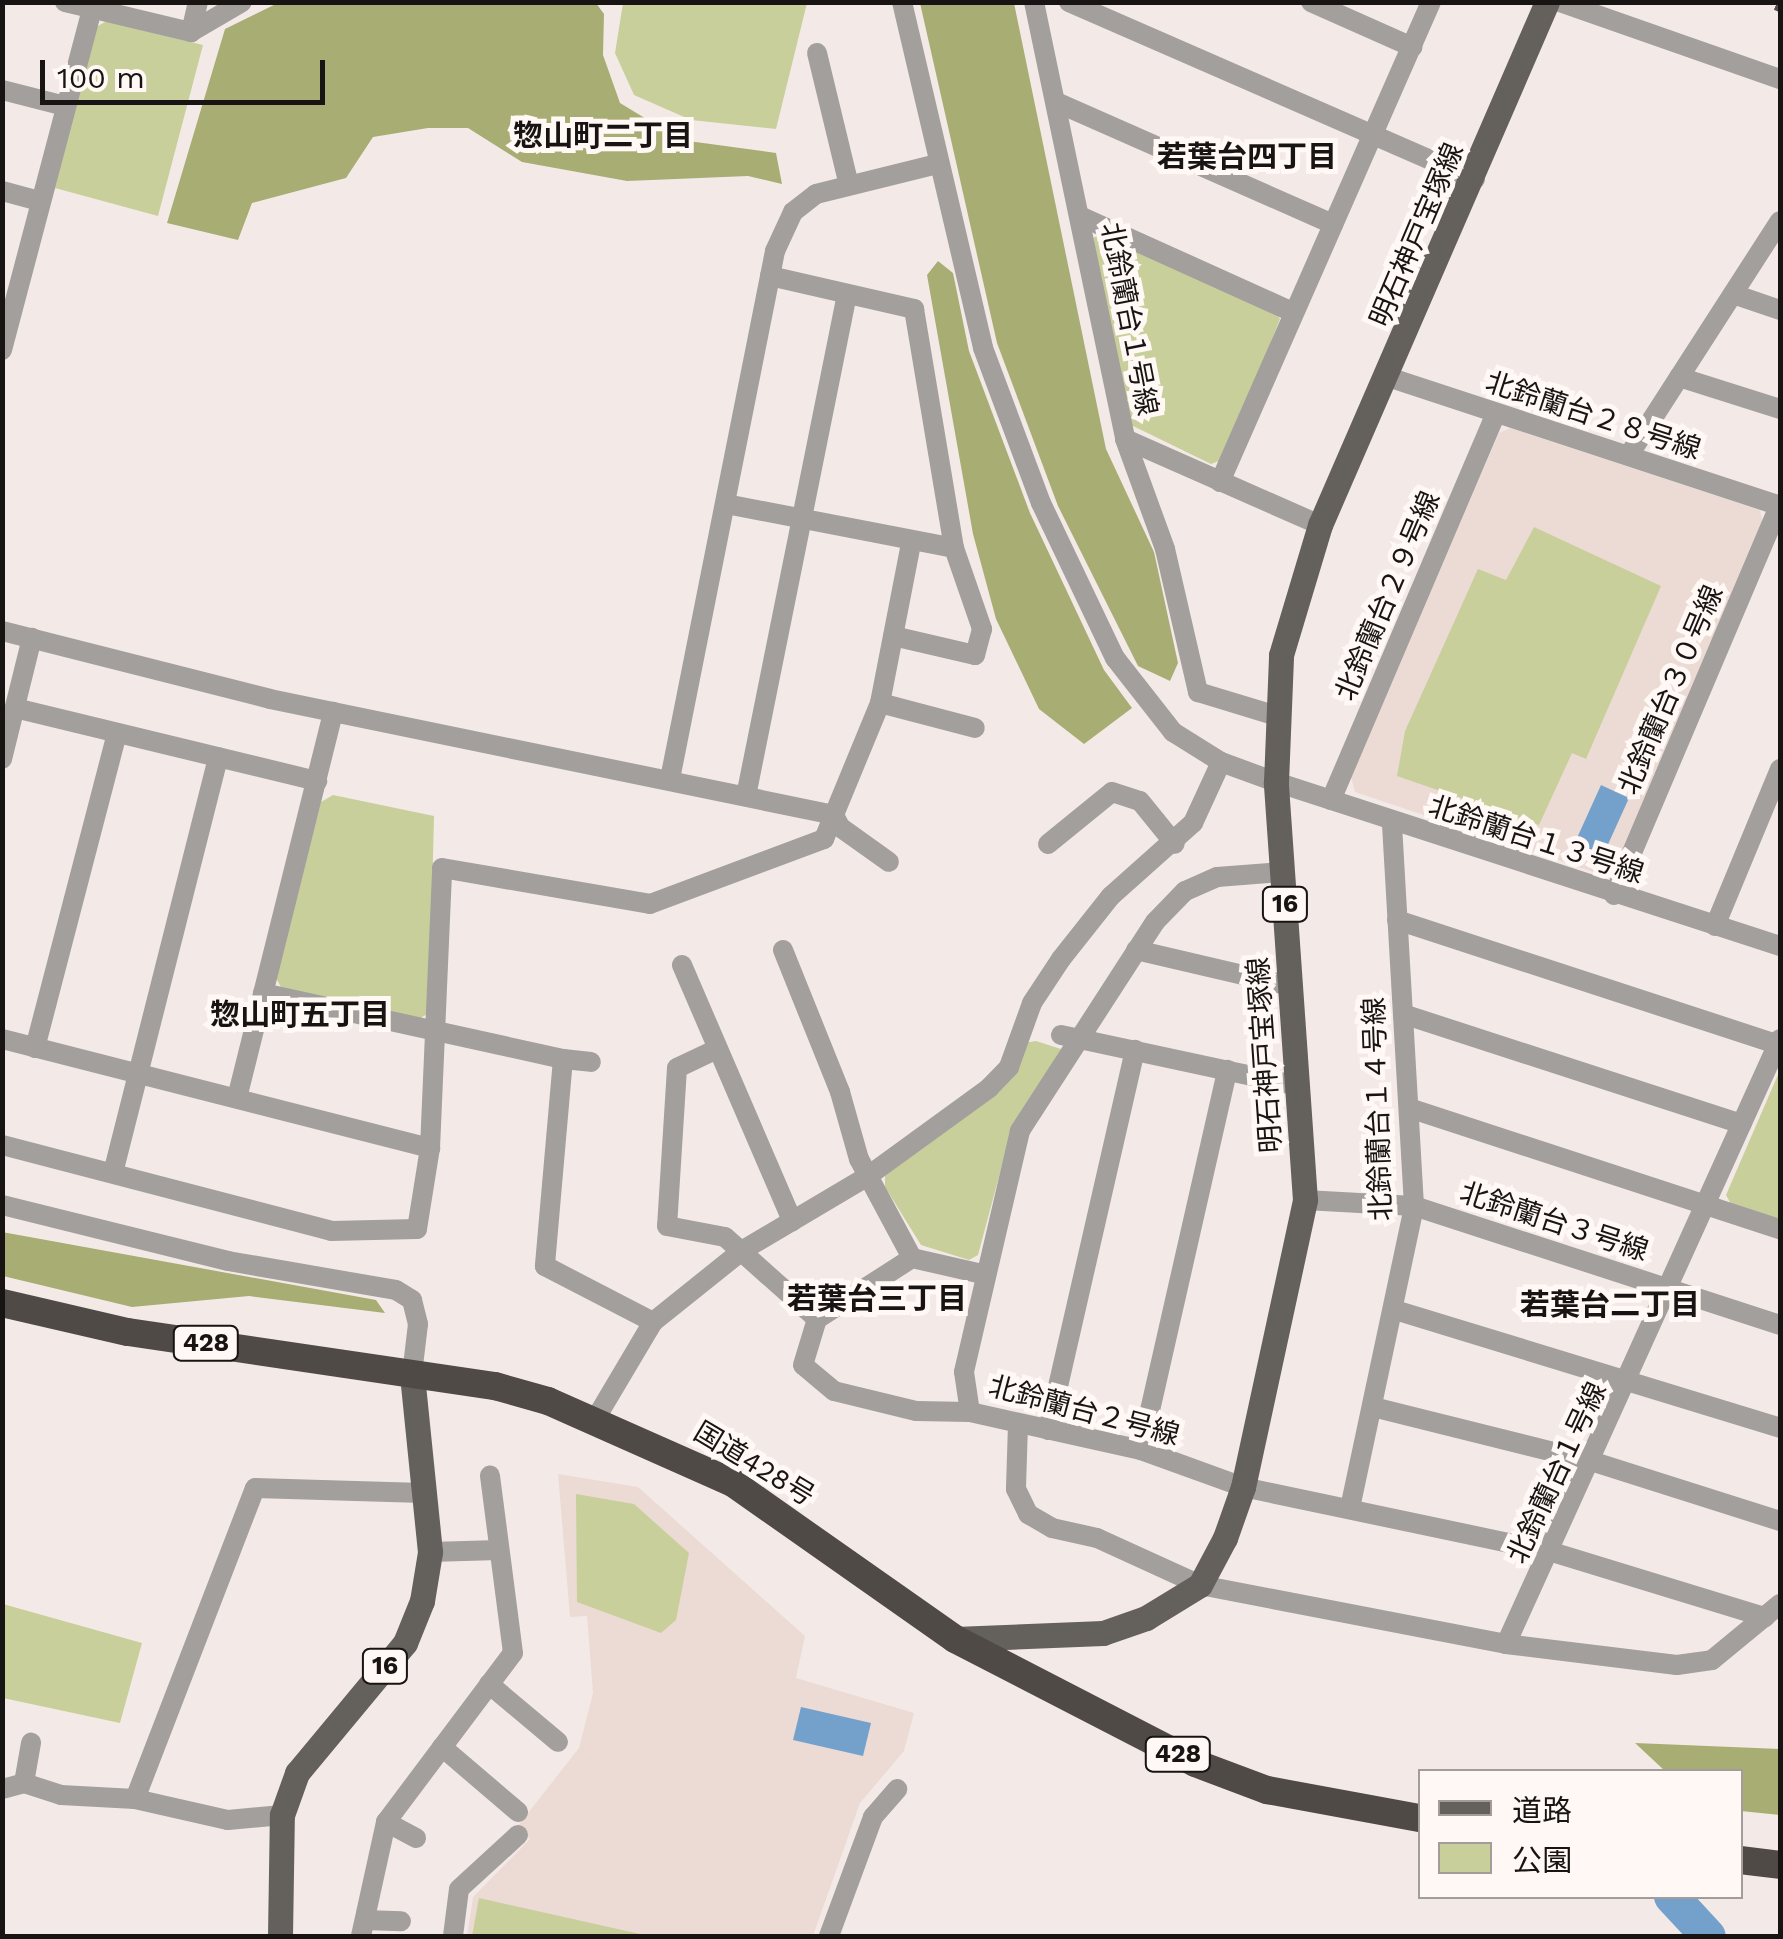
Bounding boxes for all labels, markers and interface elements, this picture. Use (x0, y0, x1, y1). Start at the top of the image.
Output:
scale bar (45, 40, 330, 102)
text: 100 m (57, 60, 145, 95)
district label: 惣山町二丁目 (513, 118, 693, 154)
street label: 明石神戸宝塚線 (1363, 138, 1471, 332)
district label: 若葉台四丁目 (1157, 139, 1337, 175)
street label: 北鈴蘭台１号線 (1094, 220, 1164, 418)
street label: 北鈴蘭台２８号線 (1481, 365, 1705, 467)
street label: 北鈴蘭台２９号線 (1329, 486, 1447, 706)
street label: 北鈴蘭台３０号線 (1612, 580, 1730, 800)
street label: 北鈴蘭台１３号線 (1424, 789, 1648, 891)
road number: 16 (1260, 884, 1310, 924)
street label: 明石神戸宝塚線 (1241, 956, 1289, 1154)
street label: 北鈴蘭台１４号線 (1357, 996, 1399, 1222)
district label: 惣山町五丁目 (210, 997, 390, 1033)
street label: 北鈴蘭台３号線 (1456, 1176, 1652, 1268)
district label: 若葉台三丁目 (787, 1281, 967, 1317)
district label: 若葉台二丁目 (1520, 1287, 1700, 1323)
road number: 428 (171, 1323, 241, 1363)
street label: 北鈴蘭台２号線 (985, 1369, 1183, 1453)
street label: 北鈴蘭台１号線 (1500, 1377, 1614, 1569)
street label: 国道428号 (688, 1415, 820, 1513)
road number: 16 (360, 1646, 410, 1686)
road number: 428 (1143, 1734, 1213, 1774)
legend (1418, 1769, 1743, 1899)
text: 道路 (1512, 1793, 1572, 1828)
text: 公園 (1512, 1843, 1572, 1878)

